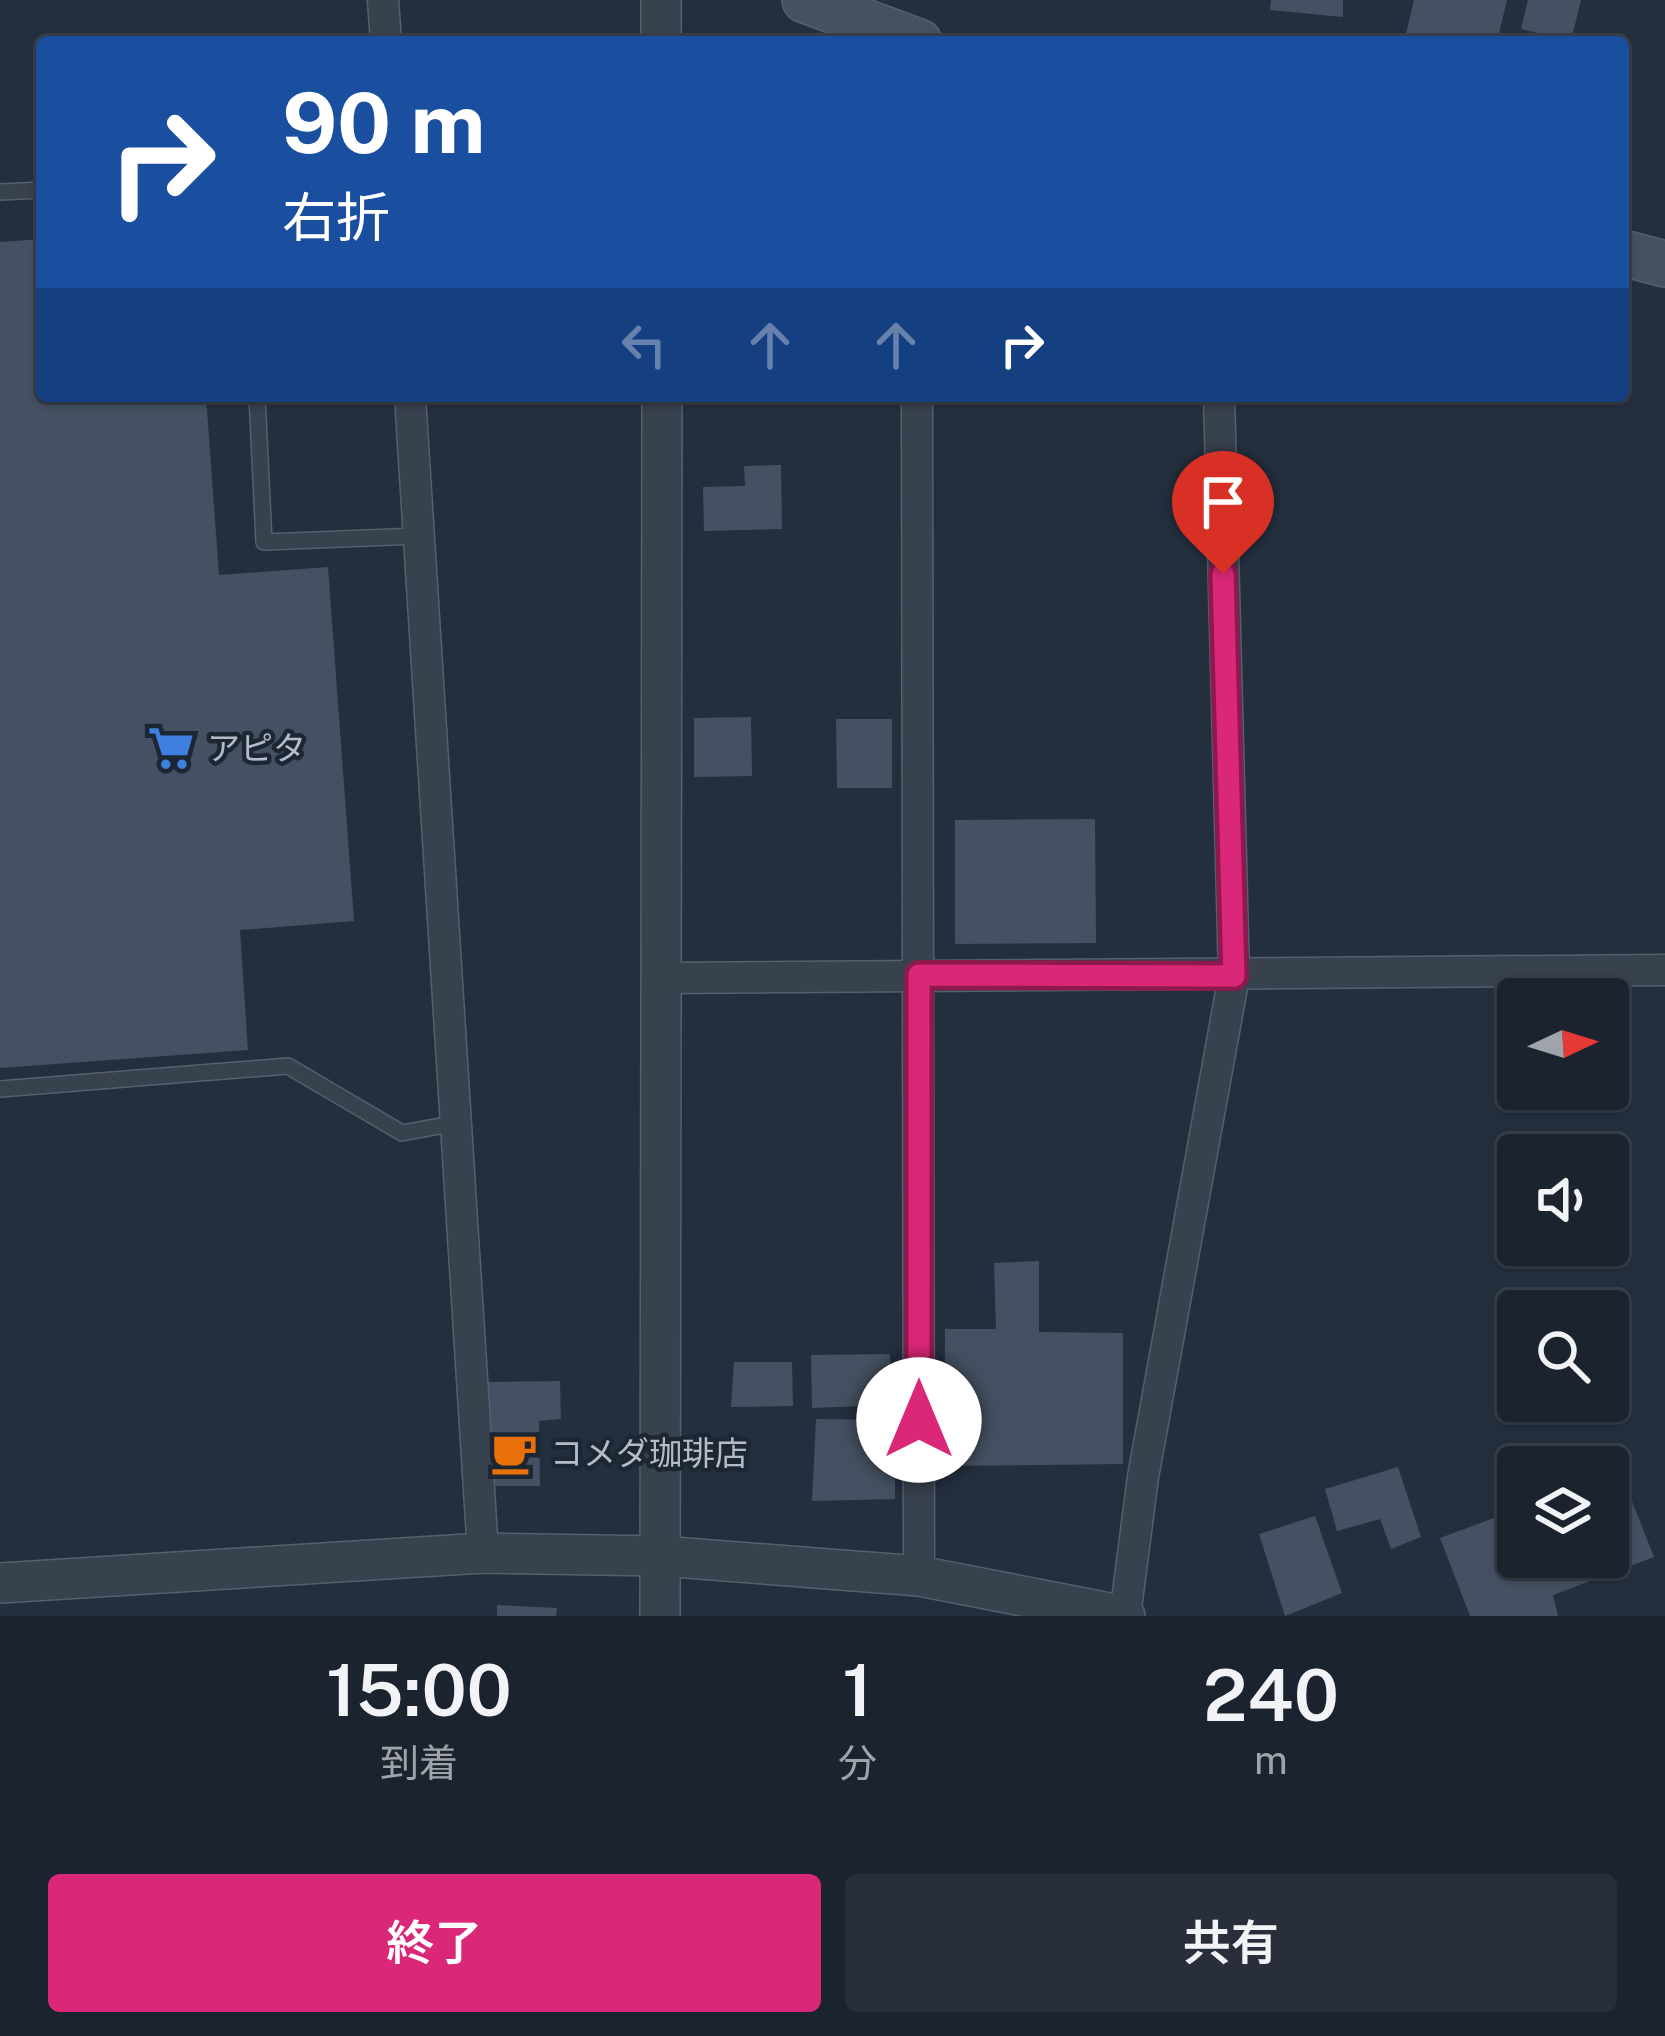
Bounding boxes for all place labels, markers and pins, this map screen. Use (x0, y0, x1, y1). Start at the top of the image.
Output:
pin (1172, 451, 1274, 574)
supermarket icon: アピタ (146, 723, 196, 773)
place label: アピタ (207, 729, 306, 767)
cafe icon: コメダ珈琲店 (489, 1428, 539, 1478)
place label: コメダ珈琲店 (550, 1434, 748, 1472)

